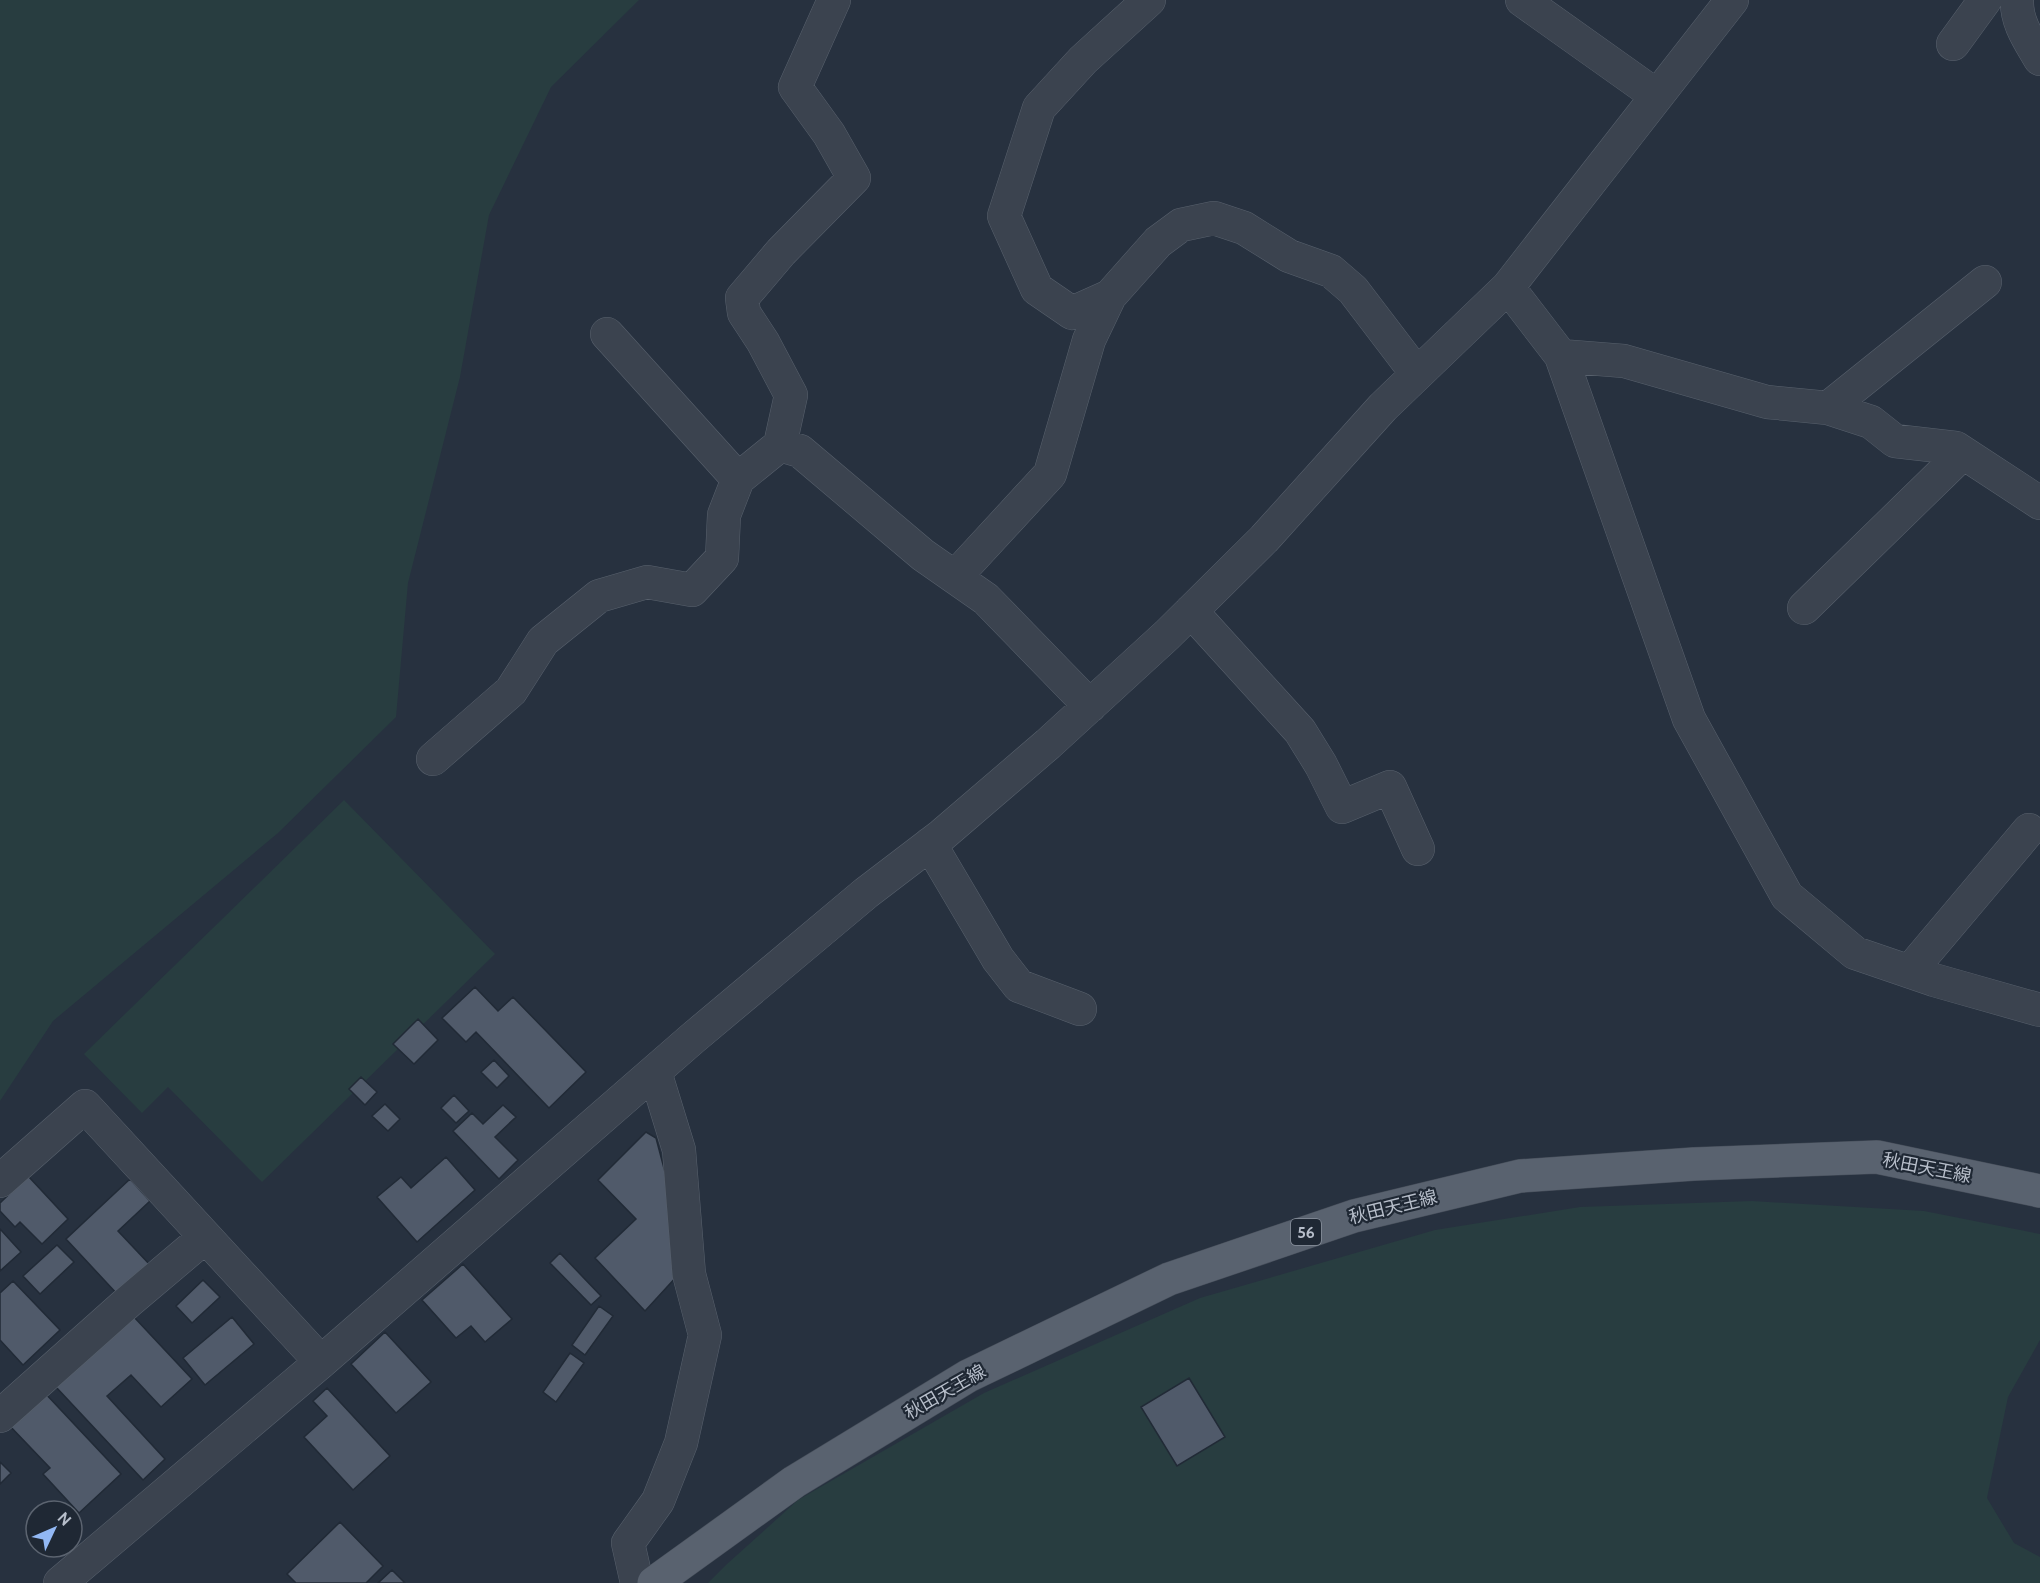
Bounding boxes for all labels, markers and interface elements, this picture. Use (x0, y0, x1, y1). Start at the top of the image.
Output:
street label: 秋田天王線 (1881, 1149, 1973, 1187)
street label: 秋田天王線 (1347, 1185, 1439, 1229)
road number: 56 (1291, 1219, 1321, 1245)
street label: 秋田天王線 (901, 1360, 989, 1424)
north arrow (24, 1499, 84, 1559)
text: N (54, 1508, 75, 1530)

